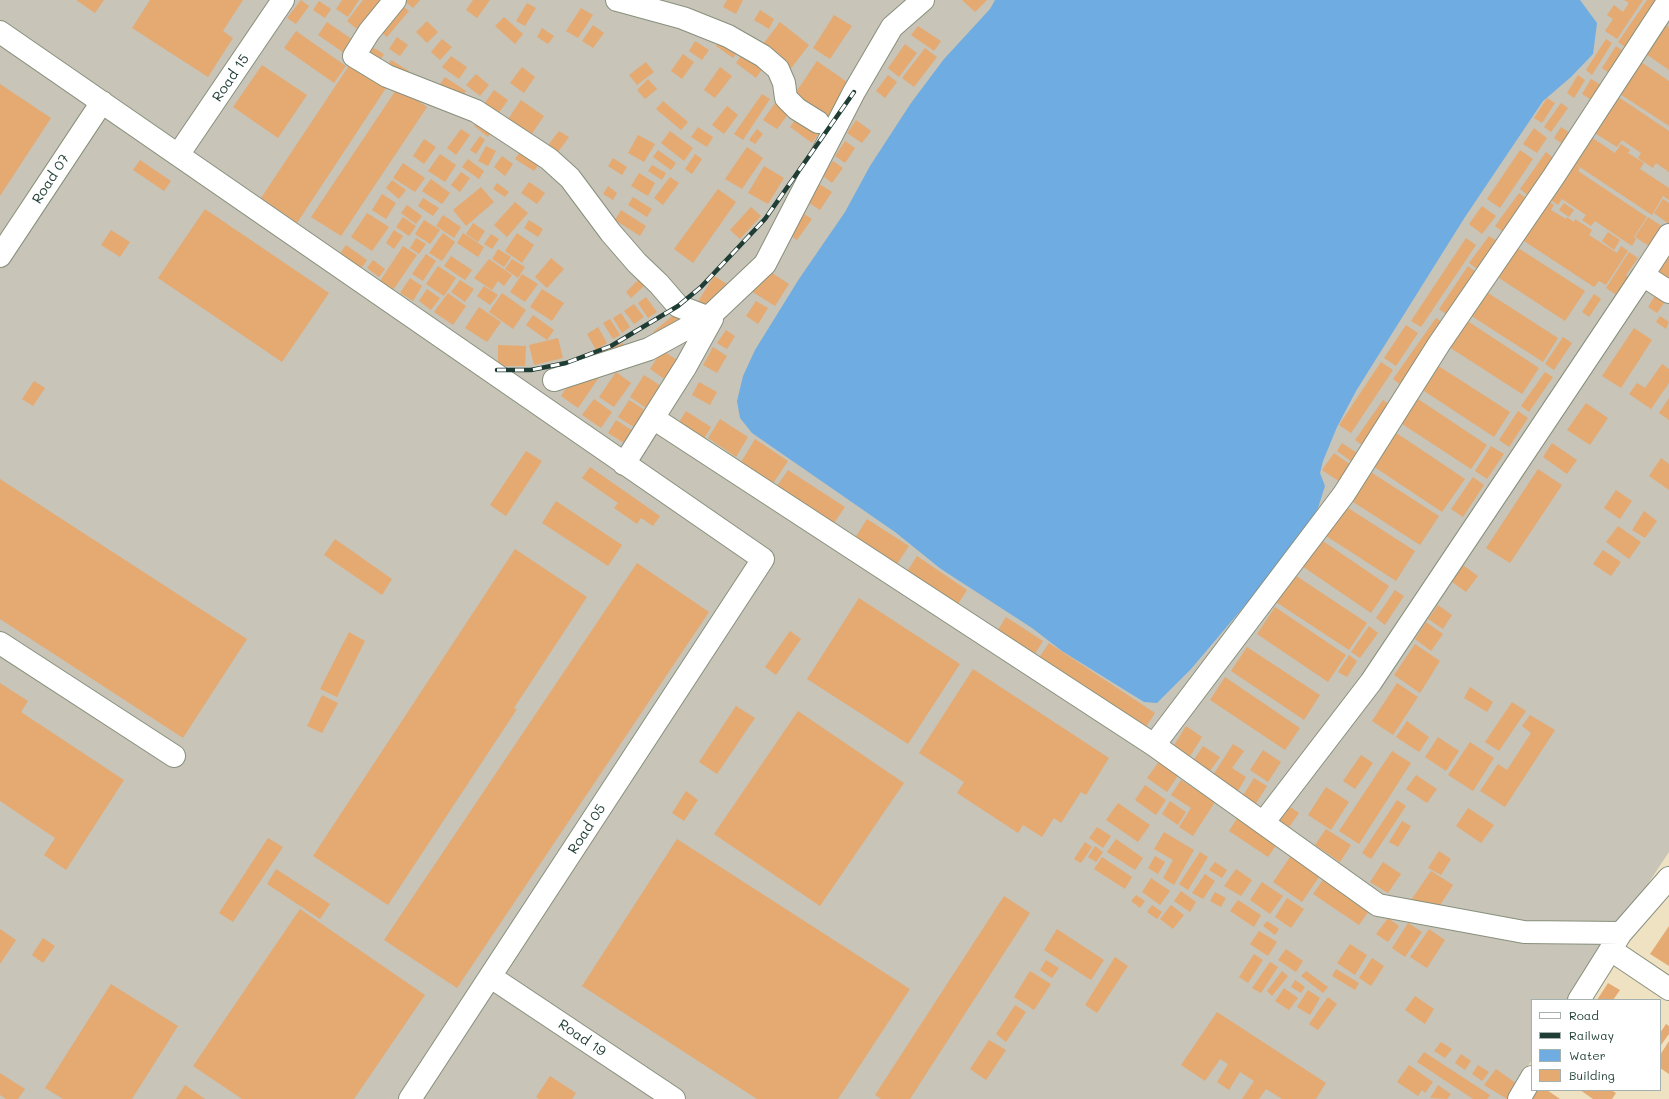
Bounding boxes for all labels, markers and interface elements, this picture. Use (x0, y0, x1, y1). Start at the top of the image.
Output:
street label: Road 15 (209, 51, 253, 105)
street label: Road 07 (29, 151, 73, 207)
street label: Road 05 (565, 801, 609, 857)
legend (1531, 999, 1661, 1091)
text: Road (1569, 1007, 1599, 1023)
street label: Road 19 (555, 1016, 609, 1060)
text: Railway (1569, 1027, 1614, 1043)
text: Water (1569, 1047, 1606, 1063)
text: Building (1569, 1067, 1615, 1083)

